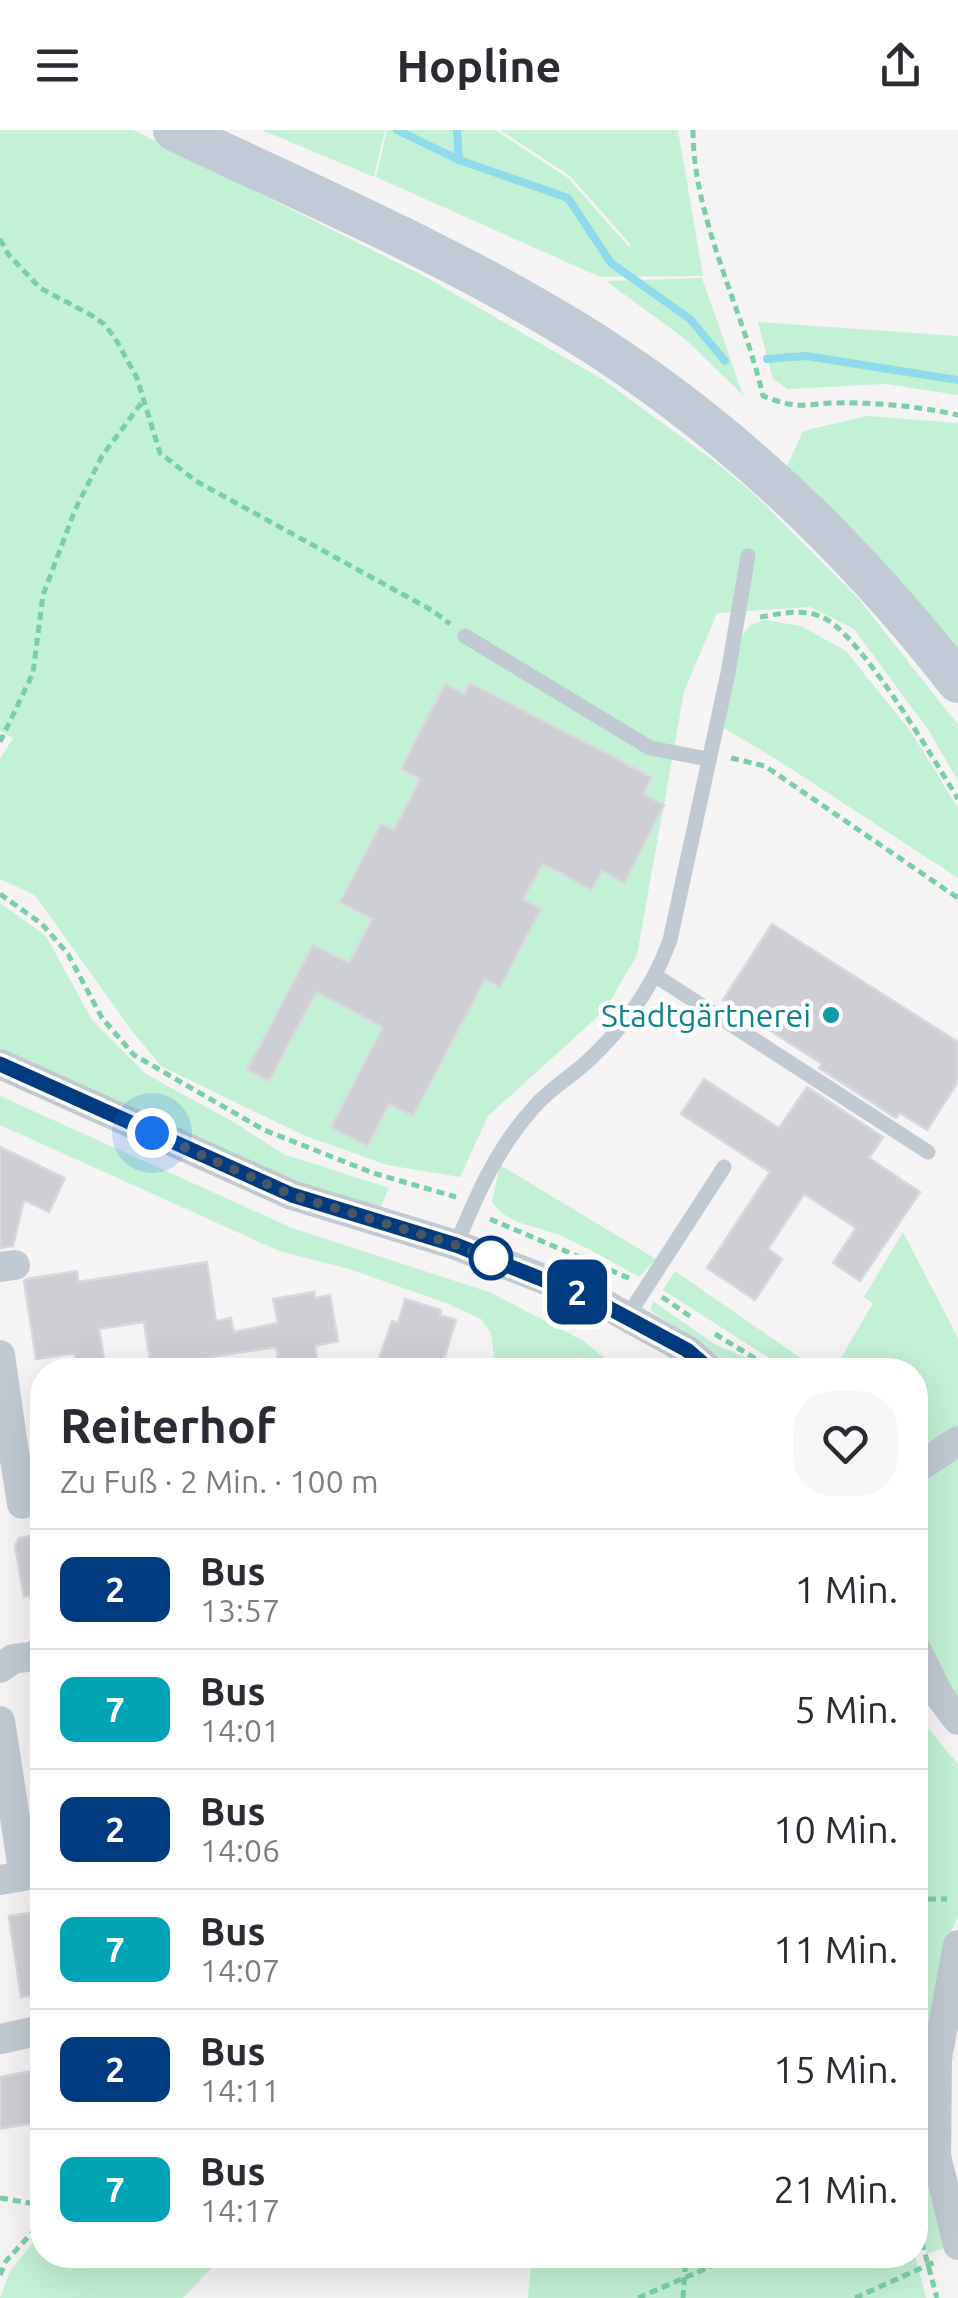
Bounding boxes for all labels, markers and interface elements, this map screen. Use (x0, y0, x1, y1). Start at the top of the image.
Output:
icon: menu (30, 38, 85, 93)
icon: share (873, 38, 928, 93)
text: Hopline (396, 40, 562, 91)
place label: Stadtgärtnerei (601, 997, 811, 1033)
marker: Stadtgärtnerei (820, 1004, 842, 1026)
your location (127, 1108, 177, 1158)
unlabelled marker (470, 1237, 512, 1279)
line badge: 2 (544, 1260, 610, 1324)
text: 2 (567, 1272, 587, 1312)
button: heart (793, 1391, 898, 1496)
text: Reiterhof (60, 1398, 276, 1452)
text: Zu Fuß · 2 Min. · 100 m (60, 1463, 379, 1499)
text: Bus (200, 1550, 265, 1592)
text: 1 Min. (795, 1568, 898, 1610)
text: 2 (105, 1569, 125, 1609)
text: 13:57 (200, 1592, 280, 1628)
text: Bus (200, 1670, 265, 1712)
text: 5 Min. (795, 1688, 898, 1730)
text: 7 (105, 1689, 125, 1729)
text: 14:01 (200, 1712, 280, 1748)
text: Bus (200, 1790, 265, 1832)
text: 10 Min. (773, 1808, 898, 1850)
text: 2 (105, 1809, 125, 1849)
text: 14:06 (200, 1832, 280, 1868)
text: Bus (200, 1910, 265, 1952)
text: 11 Min. (773, 1928, 898, 1970)
text: 7 (105, 1929, 125, 1969)
text: 14:07 (200, 1952, 280, 1988)
text: Bus (200, 2030, 265, 2072)
text: 15 Min. (773, 2048, 898, 2090)
text: 2 (105, 2049, 125, 2089)
text: 14:11 (200, 2072, 280, 2108)
text: Bus (200, 2150, 265, 2192)
text: 21 Min. (773, 2168, 898, 2210)
text: 7 (105, 2169, 125, 2209)
text: 14:17 (200, 2192, 280, 2228)

